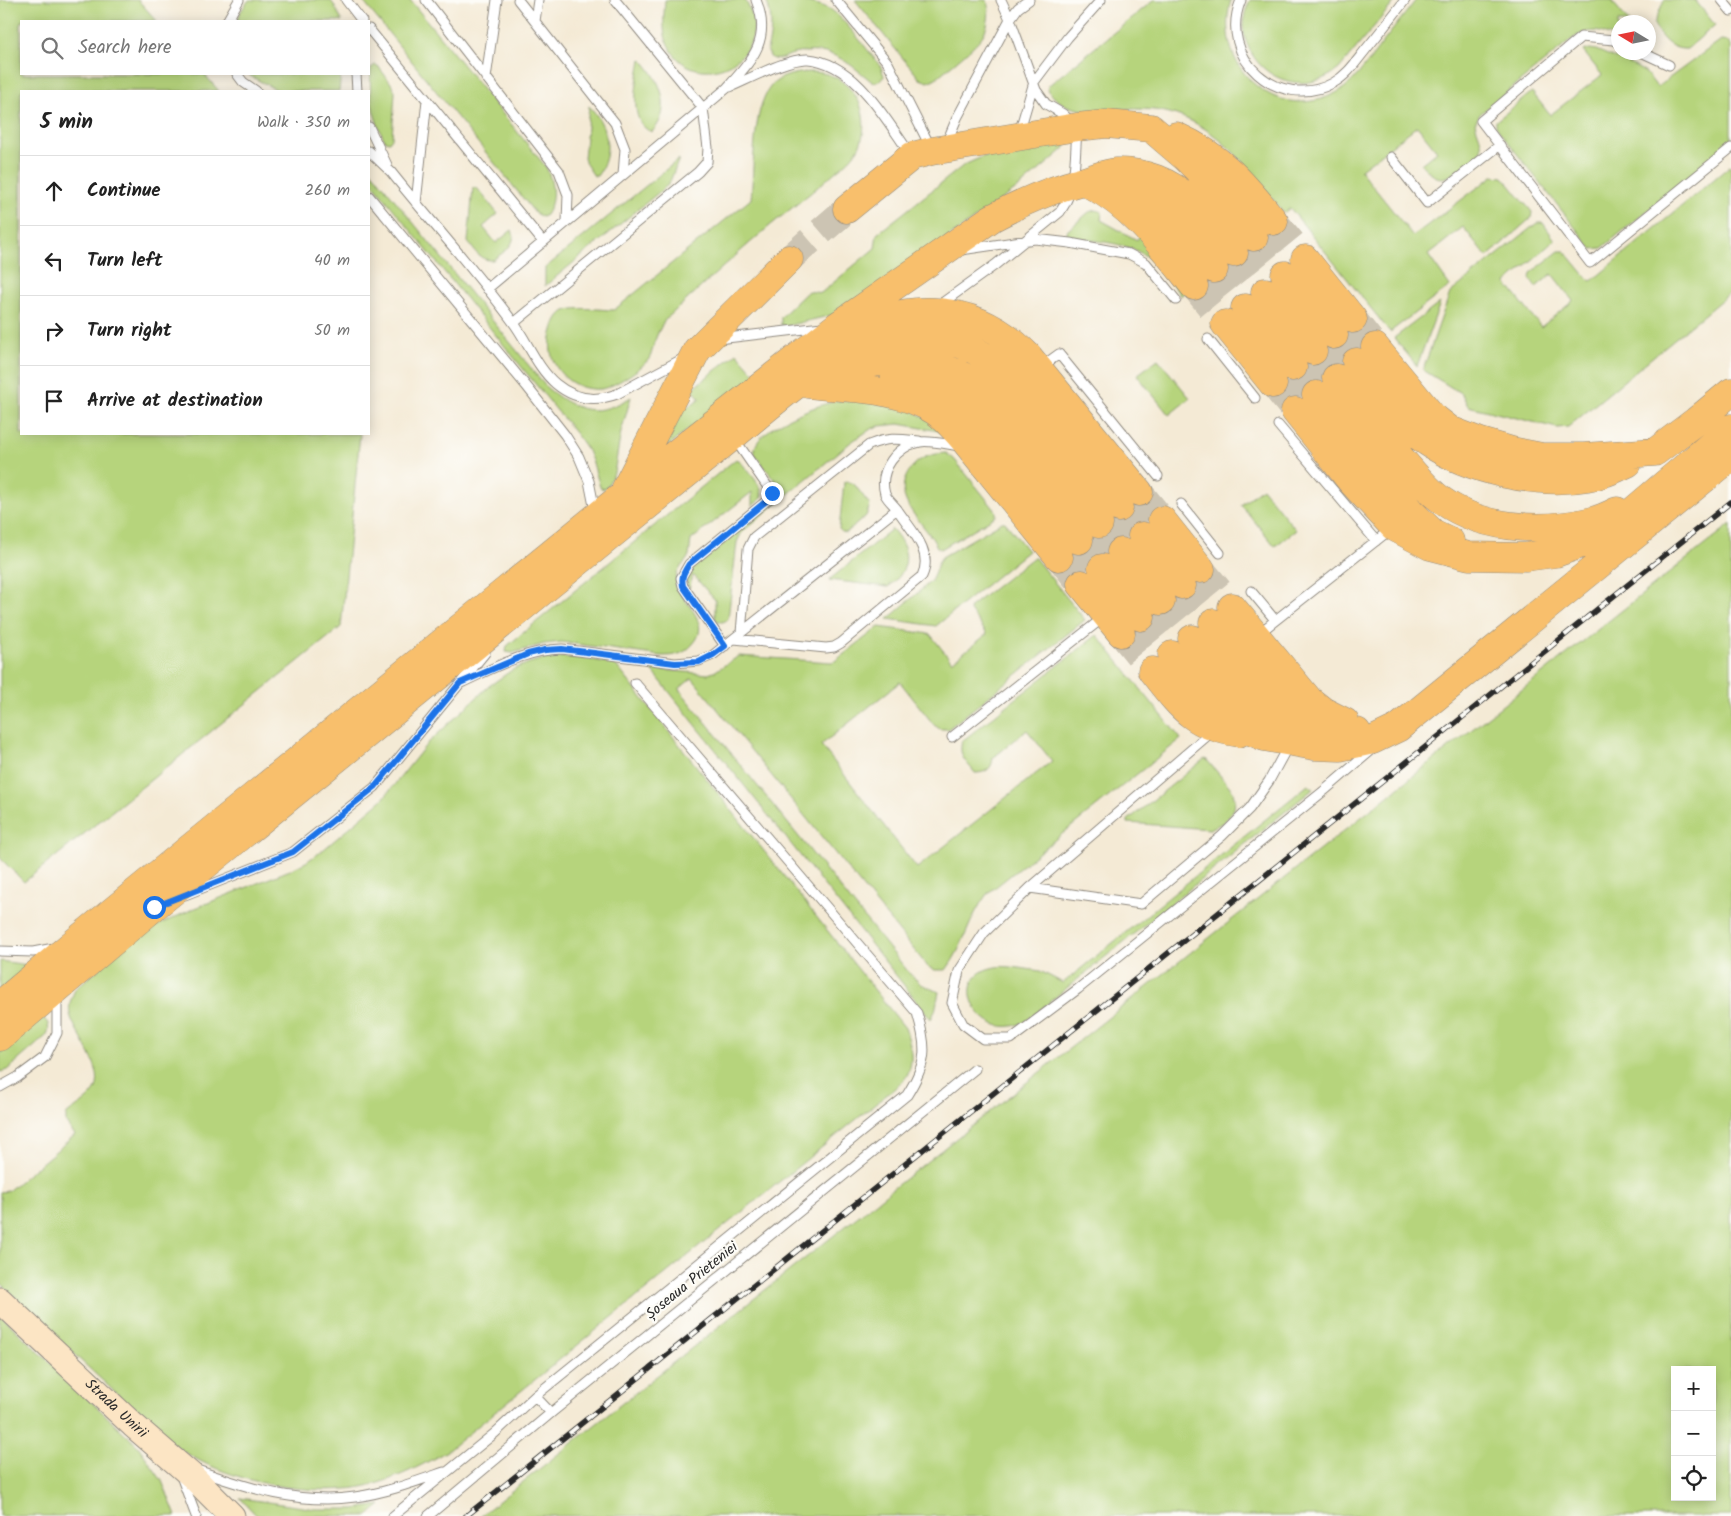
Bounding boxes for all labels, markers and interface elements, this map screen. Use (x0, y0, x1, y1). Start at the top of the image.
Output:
north arrow (1611, 15, 1656, 60)
search box (20, 20, 370, 75)
text: Search here (78, 33, 172, 63)
icon: search (38, 34, 66, 62)
text: 5 min (40, 106, 93, 139)
text: Walk · 350 m (257, 110, 350, 135)
text: Continue (87, 176, 160, 206)
icon: ahead (40, 177, 68, 205)
text: 260 m (305, 178, 350, 203)
text: Turn left (87, 246, 162, 276)
icon: left (40, 247, 68, 275)
text: 40 m (314, 248, 350, 273)
text: Turn right (87, 316, 172, 346)
icon: right (40, 317, 68, 345)
text: 50 m (314, 318, 350, 343)
text: Arrive at destination (87, 386, 263, 416)
icon: arrive (40, 387, 68, 415)
route end (761, 482, 784, 505)
route start (143, 896, 166, 919)
street label: Șoseaua Prieteniei (640, 1235, 745, 1326)
map controls (1671, 1366, 1716, 1501)
button: + (1671, 1366, 1716, 1411)
street label: Strada Unirii (79, 1373, 154, 1445)
button: − (1671, 1411, 1716, 1456)
button: locate (1671, 1456, 1716, 1501)

